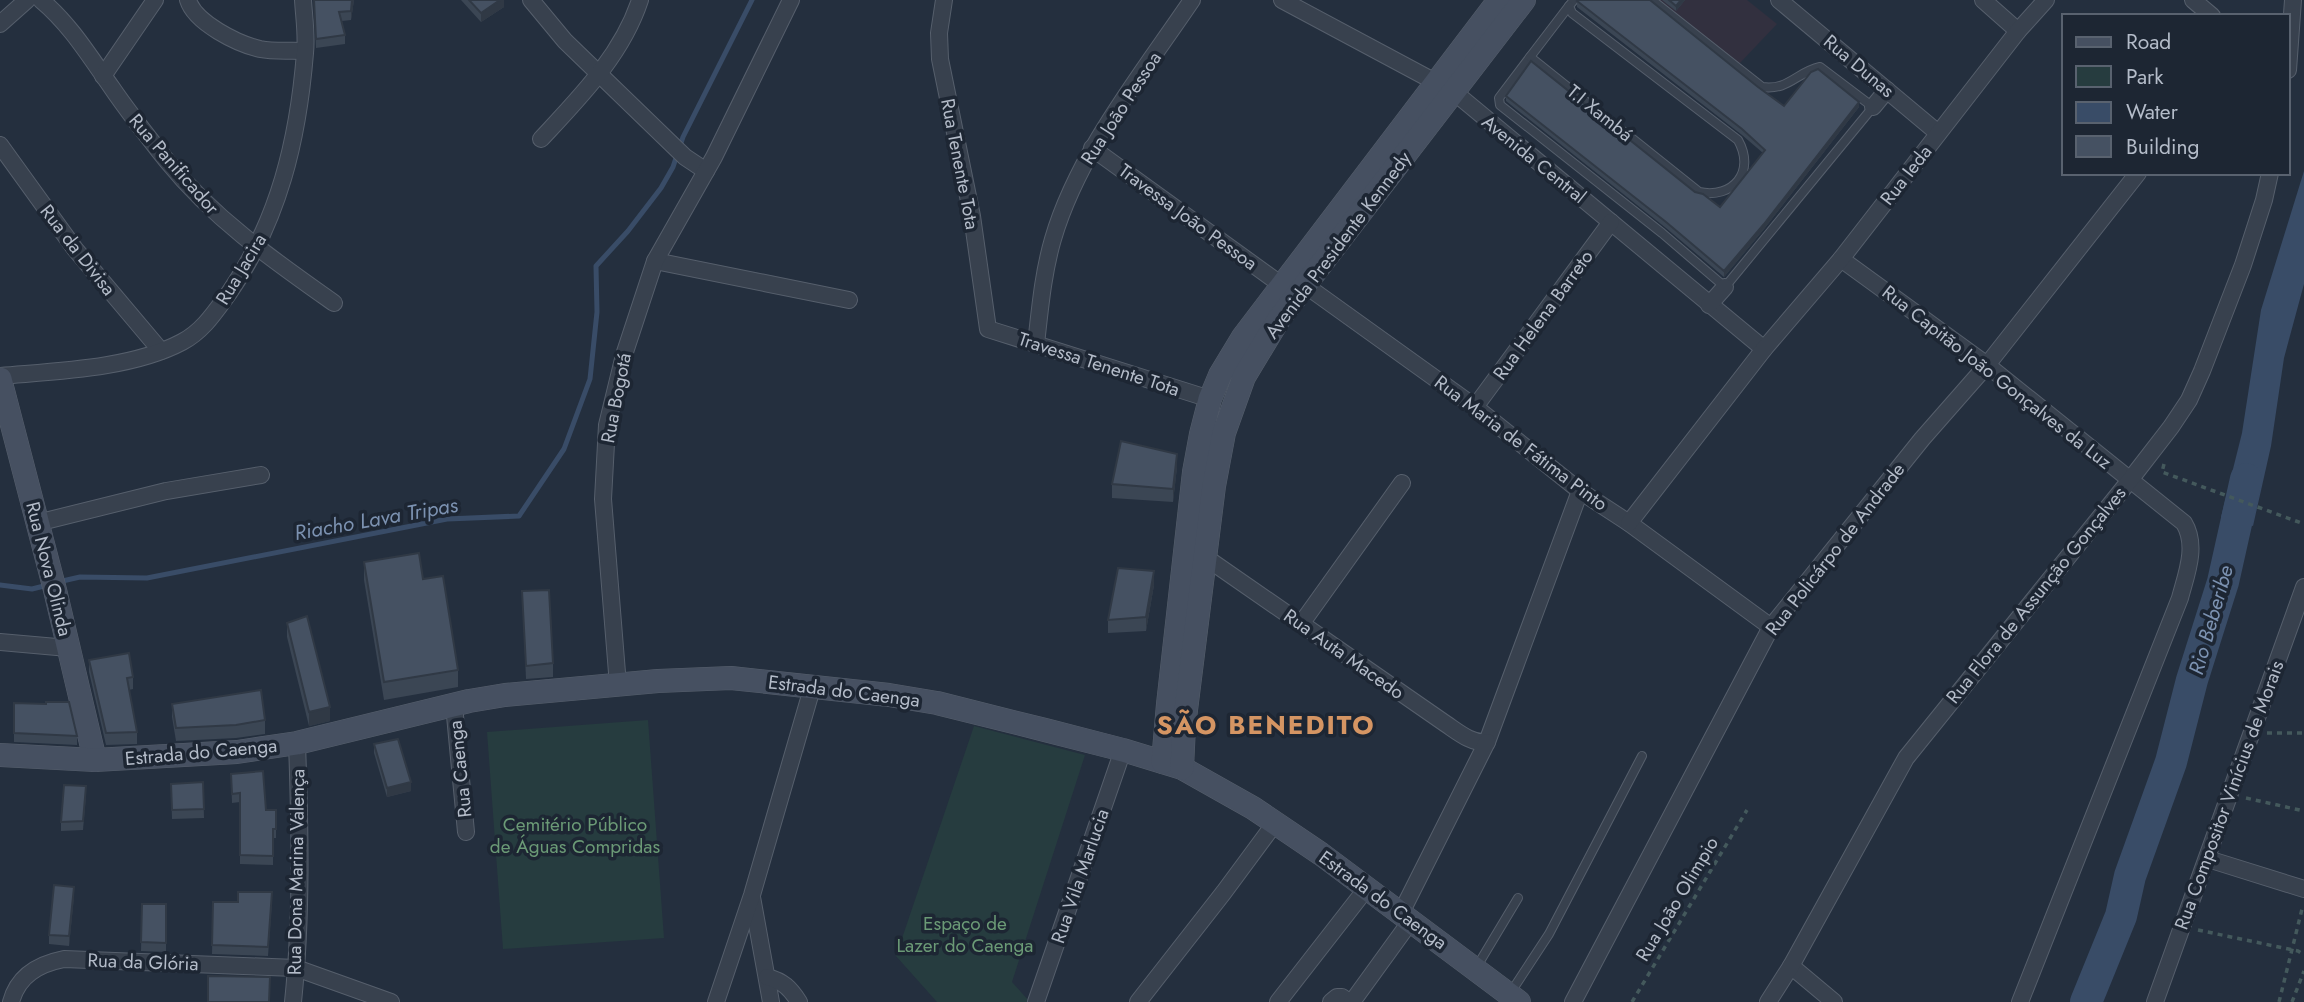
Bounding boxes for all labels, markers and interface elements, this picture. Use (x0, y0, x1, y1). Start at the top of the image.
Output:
legend (2062, 14, 2290, 175)
text: Road (2126, 27, 2171, 57)
street label: Rua Dunas (1818, 28, 1901, 104)
street label: Rua João Pessoa (1074, 46, 1168, 170)
text: Park (2126, 62, 2164, 92)
street label: T.I Xambá (1561, 78, 1639, 148)
street label: Rua Tenente Tota (934, 96, 986, 232)
text: Water (2126, 97, 2179, 127)
street label: Rua Panificador (123, 108, 226, 221)
street label: Avenida Central (1476, 108, 1592, 210)
text: Building (2126, 132, 2199, 162)
street label: Rua Ieda (1874, 139, 1938, 211)
street label: Avenida Presidente Kennedy (1259, 145, 1418, 344)
street label: Travessa João Pessoa (1113, 157, 1263, 277)
street label: Rua da Divisa (34, 199, 122, 301)
street label: Rua Jacira (209, 228, 273, 310)
street label: Rua Helena Barreto (1487, 244, 1599, 386)
street label: Rua Capitão João Gonçalves da Luz (1876, 279, 2118, 475)
street label: Travessa Tenente Tota (1015, 325, 1183, 403)
street label: Rua Bogotá (594, 351, 638, 445)
street label: Rua Maria de Fátima Pinto (1429, 369, 1613, 517)
street label: Rua Policárpo de Andrade (1759, 457, 1911, 641)
street label: Rua Flora de Assunção Gonçalves (1940, 480, 2133, 709)
water label: Riacho Lava Tripas (292, 490, 461, 548)
street label: Rua Nova Olinda (19, 499, 79, 639)
water label: Rio Beberibe (2181, 561, 2241, 678)
street label: Rua Auta Macedo (1278, 602, 1410, 706)
street label: Rua Compositor Vinícius de Morais (2168, 656, 2290, 933)
street label: Estrada do Caenga (767, 668, 921, 714)
district label: SÃO BENEDITO (1156, 706, 1376, 744)
street label: Rua Caenga (441, 719, 479, 819)
street label: Estrada do Caenga (124, 732, 278, 772)
street label: Rua Dona Marina Valença (281, 769, 311, 975)
street label: Rua Vila Marlucia (1044, 805, 1116, 947)
park label: Cemitério Público de Águas Compridas (490, 811, 660, 860)
street label: Rua João Olimpio (1629, 832, 1725, 966)
street label: Estrada do Caenga (1313, 844, 1453, 956)
park label: Espaço de Lazer do Caenga (897, 910, 1033, 959)
street label: Rua da Glória (87, 947, 199, 977)

